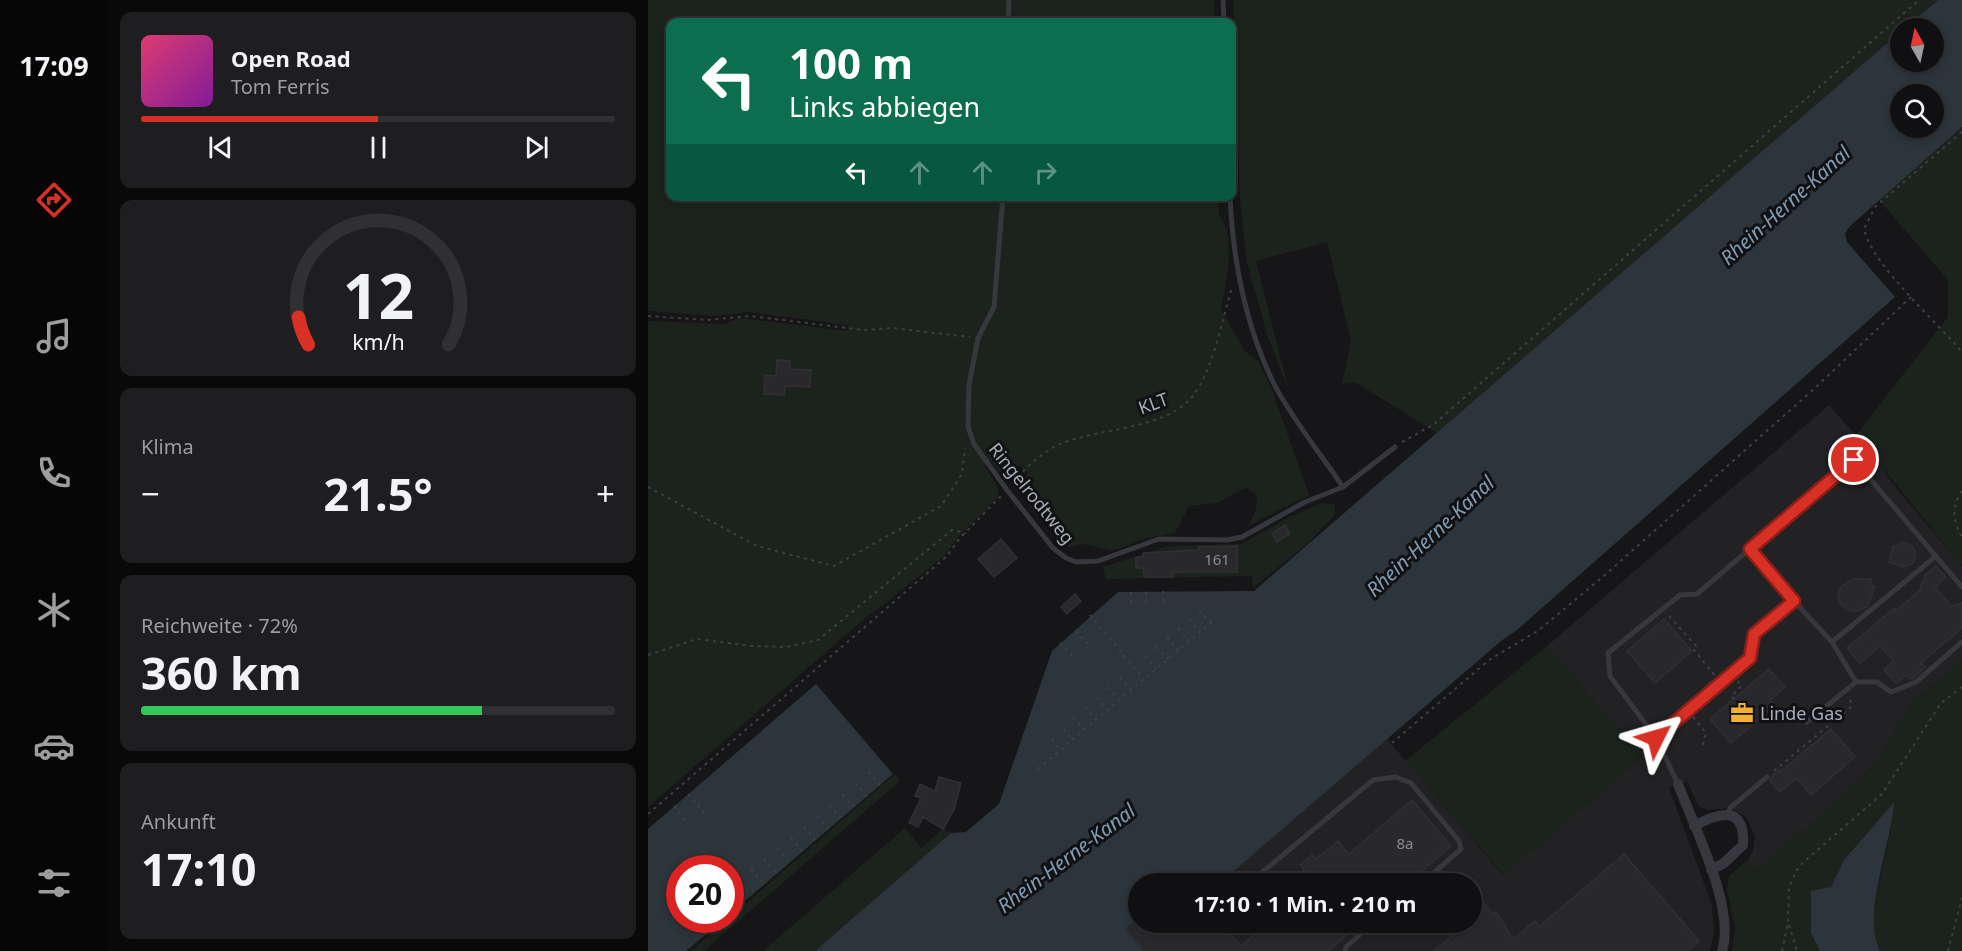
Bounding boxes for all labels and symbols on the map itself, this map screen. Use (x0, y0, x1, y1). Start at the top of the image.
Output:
north arrow (1890, 18, 1944, 72)
water label: Rhein-Herne-Kanal (1714, 139, 1856, 271)
street label: KLT (1135, 387, 1171, 419)
pin (1828, 434, 1879, 485)
street label: Ringelrodtweg (984, 437, 1080, 549)
water label: Rhein-Herne-Kanal (1360, 469, 1501, 603)
house number: 161 (1204, 549, 1230, 569)
office icon: Linde Gas (1729, 700, 1755, 726)
place label: Linde Gas (1760, 701, 1843, 725)
position arrow (1624, 706, 1688, 770)
water label: Rhein-Herne-Kanal (992, 797, 1141, 919)
house number: 8a (1397, 833, 1414, 853)
speed limit sign: 20 (666, 855, 744, 933)

